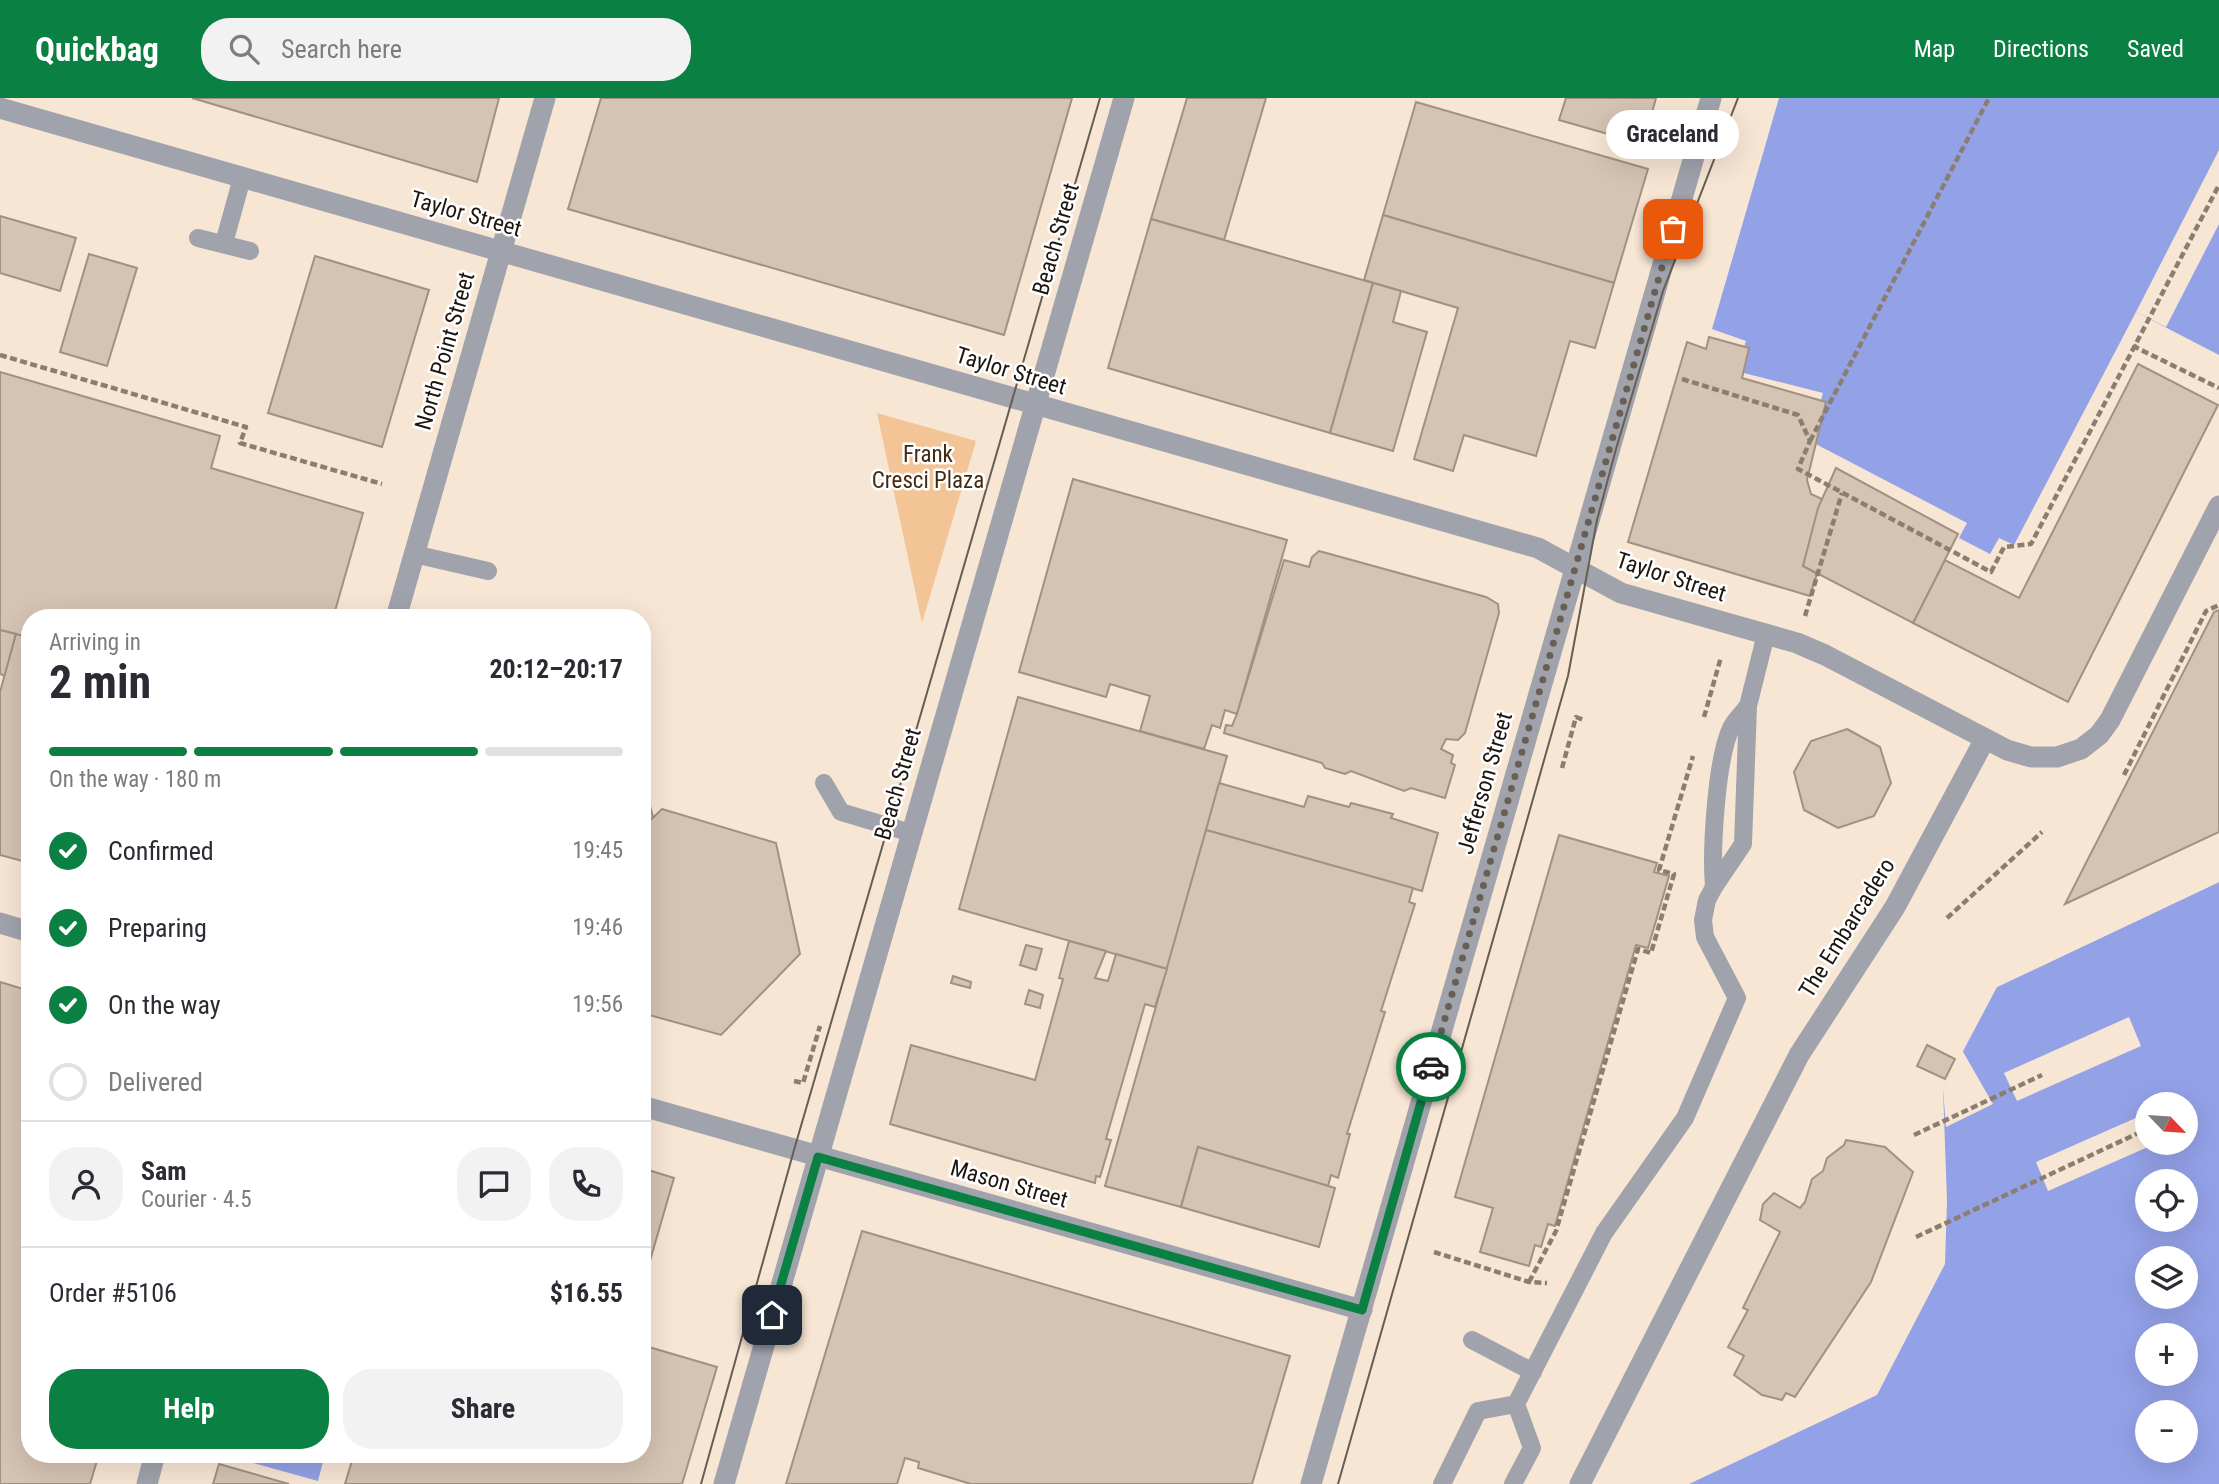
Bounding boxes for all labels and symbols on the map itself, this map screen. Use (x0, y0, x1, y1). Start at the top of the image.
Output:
callout: Graceland (1606, 110, 1740, 159)
street label: Beach Street (1027, 180, 1085, 298)
street label: Taylor Street (407, 185, 525, 243)
pin (1643, 199, 1703, 259)
street label: North Point Street (410, 269, 480, 433)
street label: Taylor Street (952, 341, 1070, 401)
park label: Frank Cresci Plaza (872, 441, 984, 494)
street label: Taylor Street (1613, 547, 1729, 607)
street label: Jefferson Street (1452, 709, 1518, 857)
street label: Beach Street (869, 725, 927, 843)
street label: The Embarcadero (1793, 853, 1901, 1003)
courier (1396, 1032, 1466, 1102)
north arrow (2135, 1092, 2198, 1155)
street label: Mason Street (947, 1154, 1071, 1214)
pin (742, 1285, 802, 1345)

